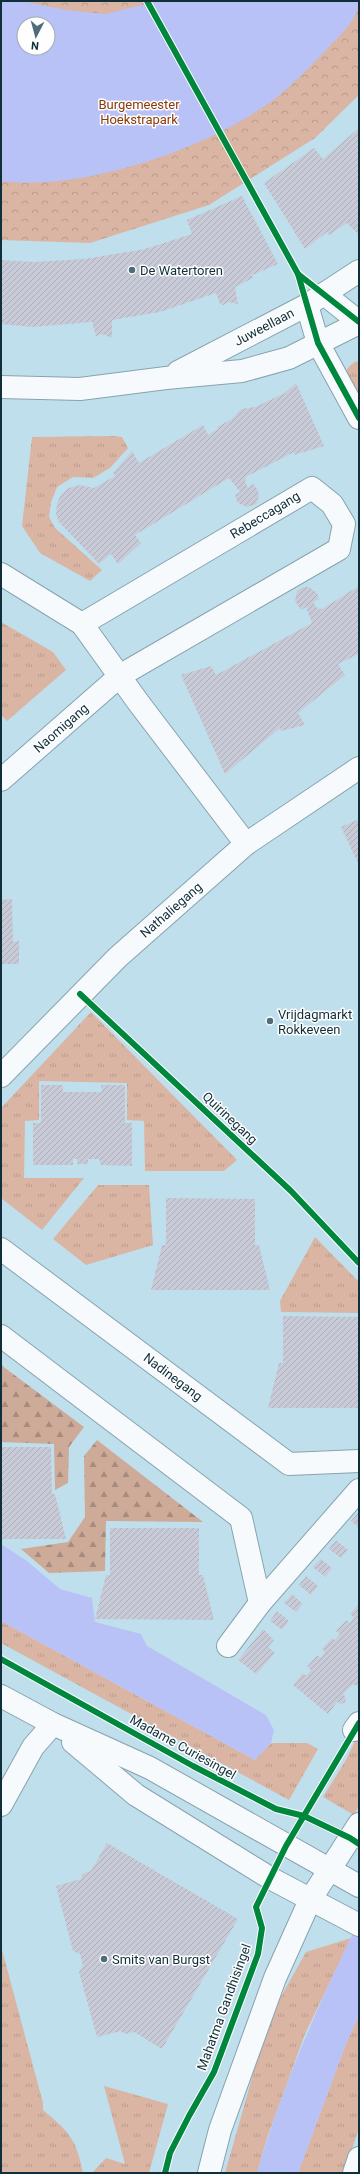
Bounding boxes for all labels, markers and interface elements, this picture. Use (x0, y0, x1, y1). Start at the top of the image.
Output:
north arrow (16, 16, 56, 56)
text: N (30, 39, 40, 52)
park label: Burgemeester Hoekstrapark (98, 97, 180, 127)
place label: De Watertoren (140, 263, 223, 278)
marker: De Watertoren (127, 265, 137, 275)
street label: Juweellaan (232, 305, 296, 349)
street label: Rebeccagang (227, 488, 303, 542)
street label: Naomigang (31, 700, 91, 756)
street label: Nathaliegang (137, 879, 205, 941)
place label: Vrijdagmarkt Rokkeveen (278, 1007, 352, 1037)
marker: Vrijdagmarkt Rokkeveen (265, 1016, 275, 1026)
street label: Quirinegang (199, 1089, 261, 1147)
street label: Nadinegang (141, 1350, 205, 1404)
street label: Madame Curiesingel (127, 1712, 239, 1782)
street label: Mahatma Gandhisingel (194, 1942, 254, 2072)
place label: Smits van Burgst (112, 1952, 210, 1967)
marker: Smits van Burgst (99, 1954, 109, 1964)

